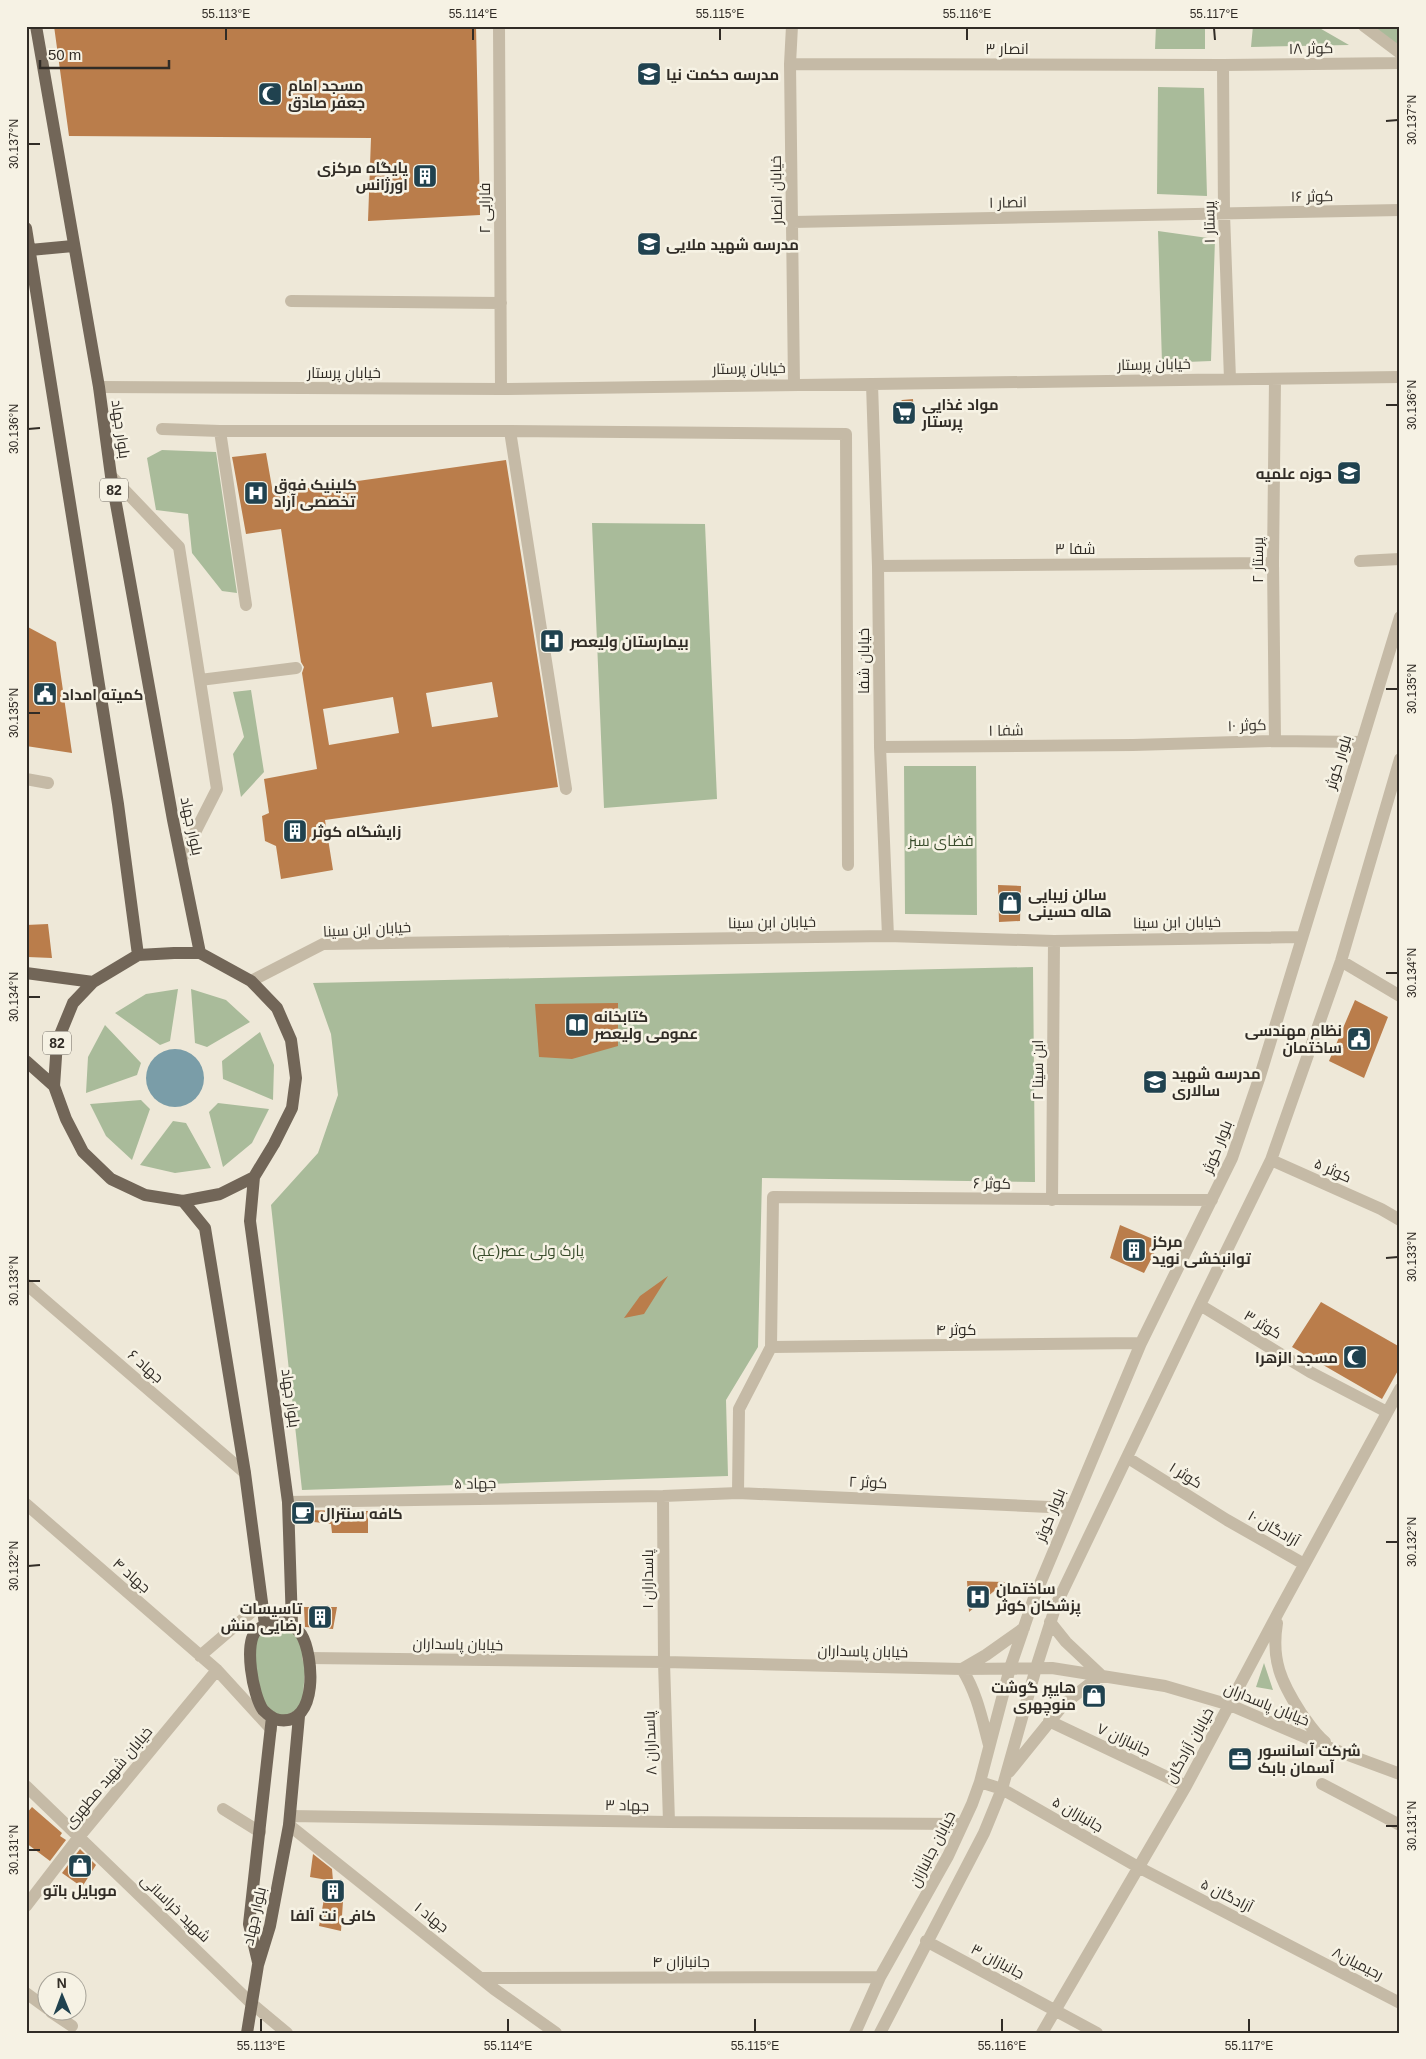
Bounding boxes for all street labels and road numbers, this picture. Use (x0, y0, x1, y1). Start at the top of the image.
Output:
street label: کوثر ۱۸ (1288, 39, 1334, 58)
street label: انصار ۳ (985, 40, 1029, 58)
street label: خیابان انصار (767, 155, 787, 226)
street label: فارابی ۲ (476, 183, 495, 233)
street label: کوثر ۱۶ (1291, 187, 1333, 206)
street label: انصار ۱ (989, 193, 1027, 212)
street label: پرستار ۱ (1200, 201, 1220, 243)
street label: خیابان پرستار (1116, 355, 1191, 375)
street label: خیابان پرستار (711, 359, 786, 379)
street label: خیابان پرستار (306, 364, 381, 383)
street label: بلوار جهاد (106, 398, 134, 460)
road number: 82 (100, 478, 128, 502)
street label: پرستار ۲ (1249, 537, 1268, 583)
street label: شفا ۳ (1055, 540, 1095, 557)
street label: خیابان شفا (855, 628, 874, 694)
street label: کوثر ۱۰ (1227, 716, 1267, 735)
street label: شفا ۱ (988, 721, 1024, 739)
street label: بلوار کوثر (1321, 733, 1355, 793)
street label: بلوار جهاد (176, 795, 206, 857)
street label: خیابان ابن سینا (728, 913, 816, 933)
street label: خیابان ابن سینا (1133, 913, 1221, 933)
street label: خیابان ابن سینا (323, 918, 412, 942)
road number: 82 (43, 1032, 71, 1054)
street label: ابن سینا ۲ (1029, 1040, 1048, 1100)
street label: بلوار کوثر (1198, 1118, 1236, 1177)
street label: کوثر ۵ (1311, 1154, 1354, 1187)
street label: کوثر ۶ (973, 1174, 1011, 1193)
street label: کوثر ۳ (1241, 1306, 1285, 1343)
street label: کوثر ۴ (936, 1321, 976, 1339)
street label: جهاد ۶ (124, 1346, 167, 1387)
street label: بلوار جهاد (276, 1367, 304, 1429)
street label: کوثر ۱ (1166, 1458, 1205, 1492)
street label: کوثر ۲ (848, 1473, 888, 1492)
street label: جهاد ۵ (454, 1474, 496, 1494)
street label: بلوار کوثر (1031, 1486, 1069, 1545)
street label: آزادگان ۱۰ (1244, 1507, 1303, 1551)
street label: پاسداران ۱ (639, 1549, 658, 1609)
street label: جهاد ۴ (108, 1554, 154, 1597)
street label: خیابان پاسداران (413, 1635, 503, 1655)
street label: خیابان پاسداران (818, 1642, 908, 1662)
street label: خیابان پاسداران (1221, 1679, 1312, 1731)
street label: خیابان آزادگان (1161, 1704, 1218, 1787)
street label: پاسداران ۸ (640, 1710, 662, 1775)
street label: جانبازان ۷ (1094, 1719, 1153, 1761)
street label: خیابان شهید مطهری (61, 1723, 157, 1833)
street label: جانبازان ۵ (1049, 1793, 1106, 1837)
street label: جهاد ۳ (605, 1796, 649, 1816)
street label: خیابان جانبازان (906, 1808, 960, 1891)
street label: شهید خراسانی (136, 1871, 214, 1947)
street label: آزادگان ۵ (1197, 1875, 1256, 1917)
street label: بلوار جهاد (239, 1885, 271, 1947)
street label: جهاد ۱ (410, 1898, 452, 1937)
street label: جانبازان ۳ (968, 1940, 1028, 1984)
street label: رحیمیان۸ (1329, 1943, 1386, 1985)
street label: جانبازان ۴ (652, 1953, 710, 1972)

